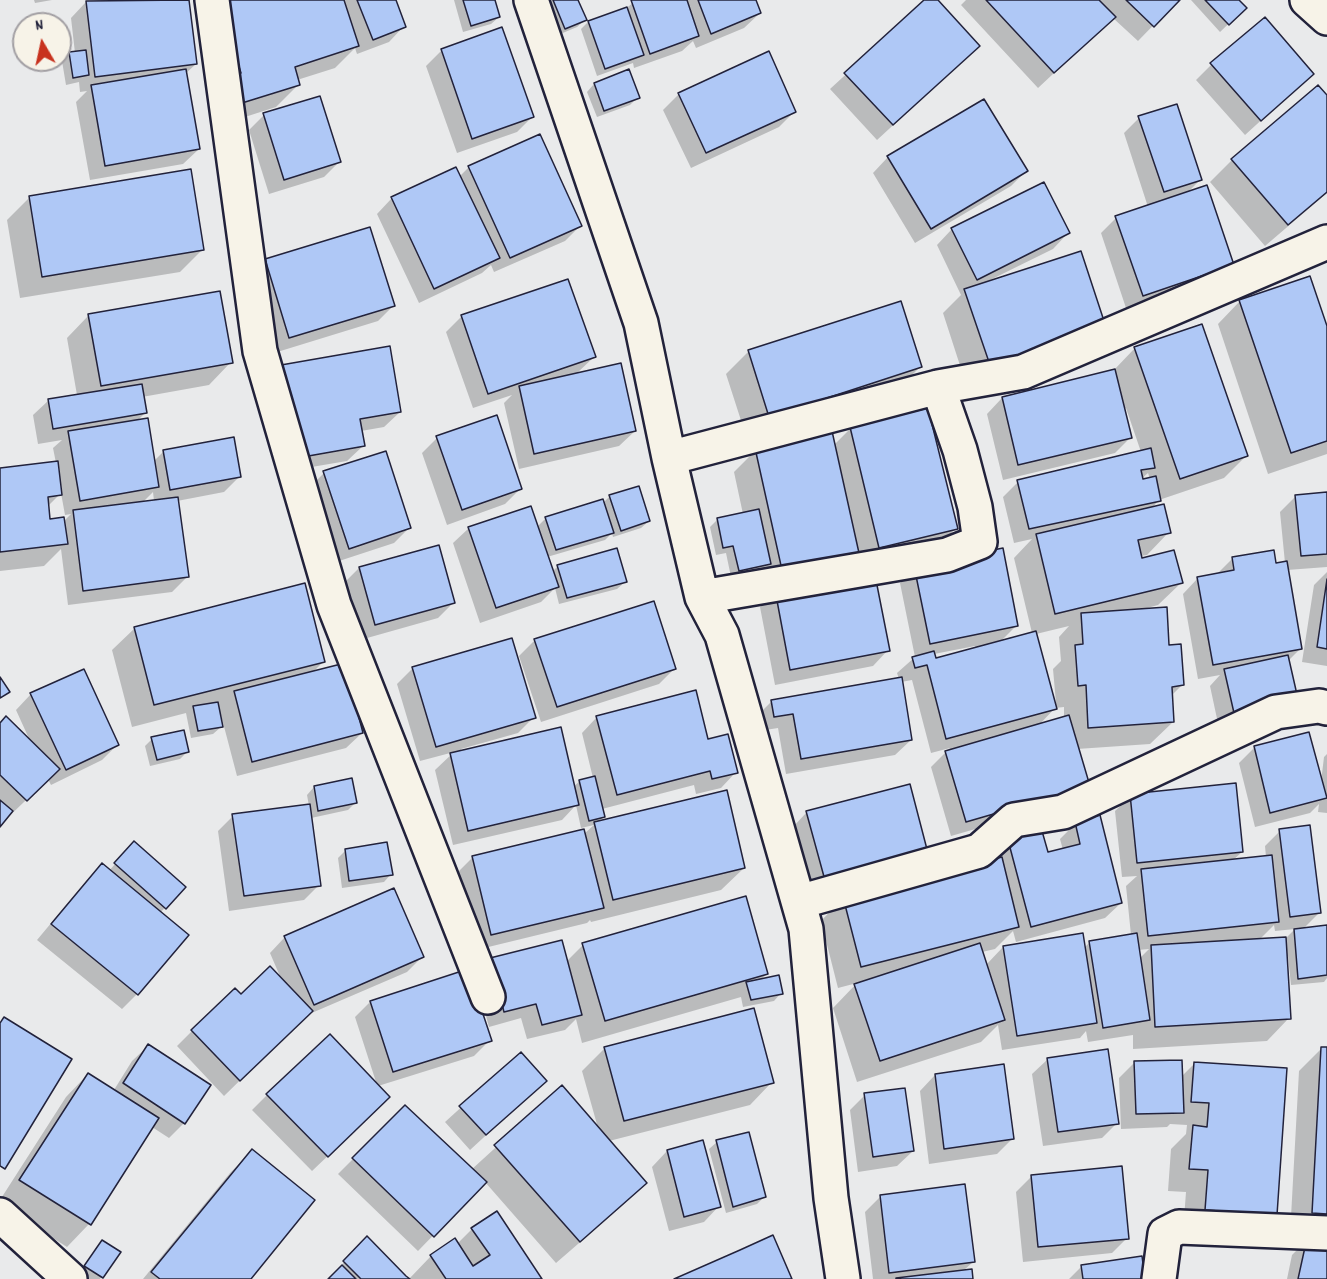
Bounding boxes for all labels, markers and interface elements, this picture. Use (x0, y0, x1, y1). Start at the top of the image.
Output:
north arrow (12, 12, 72, 72)
text: N (34, 14, 45, 38)

